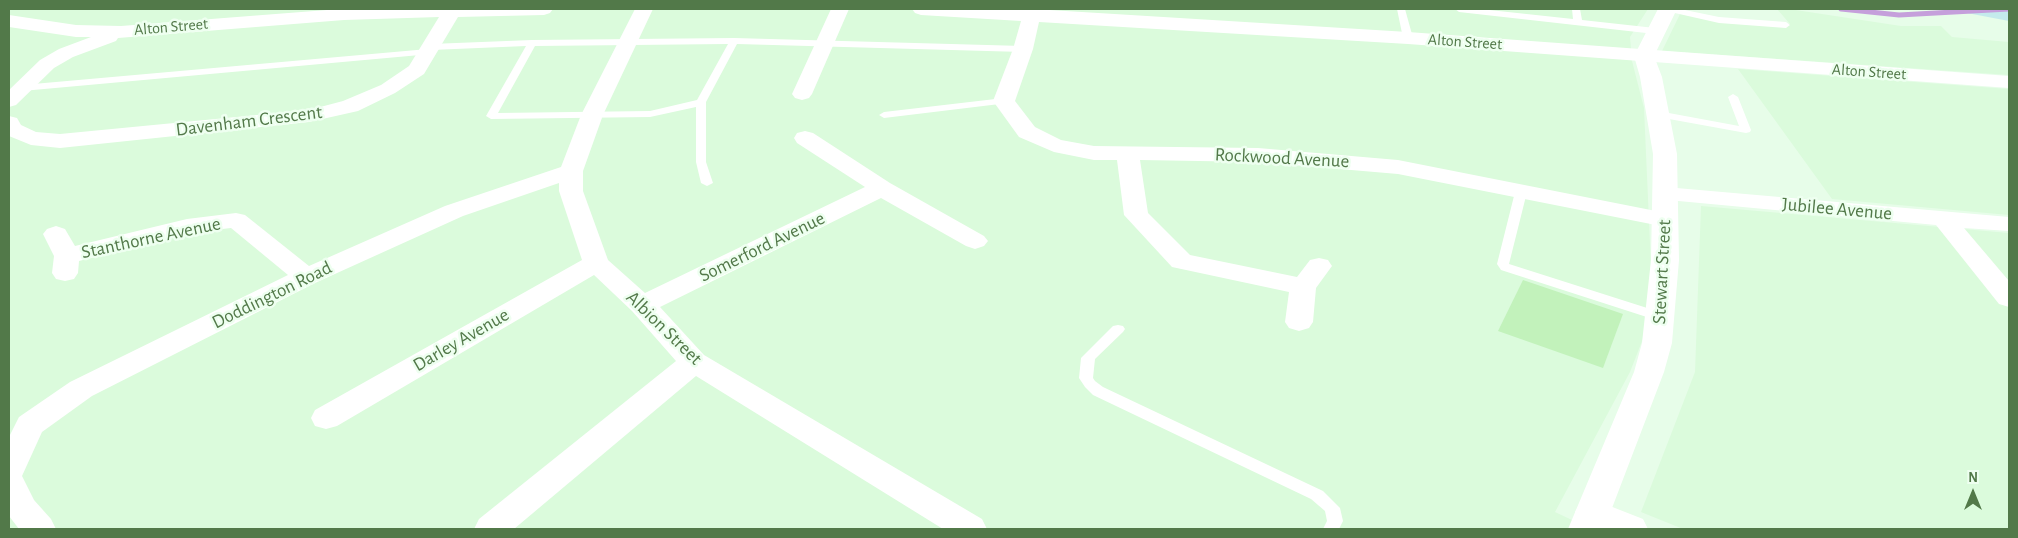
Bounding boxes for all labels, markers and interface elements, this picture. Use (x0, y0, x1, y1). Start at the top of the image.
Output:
street label: Alton Street (133, 14, 209, 40)
street label: Alton Street (1427, 30, 1503, 54)
street label: Alton Street (1831, 60, 1907, 84)
street label: Davenham Crescent (175, 101, 323, 141)
street label: Rockwood Avenue (1214, 143, 1350, 173)
street label: Jubilee Avenue (1781, 193, 1893, 225)
street label: Somerford Avenue (695, 207, 829, 287)
street label: Stanthorne Avenue (79, 212, 223, 264)
street label: Stewart Street (1648, 219, 1676, 325)
street label: Doddington Road (208, 256, 336, 334)
street label: Albion Street (621, 286, 707, 370)
street label: Darley Avenue (409, 303, 513, 377)
north arrow (1948, 468, 1998, 518)
text: N (1968, 471, 1978, 485)

